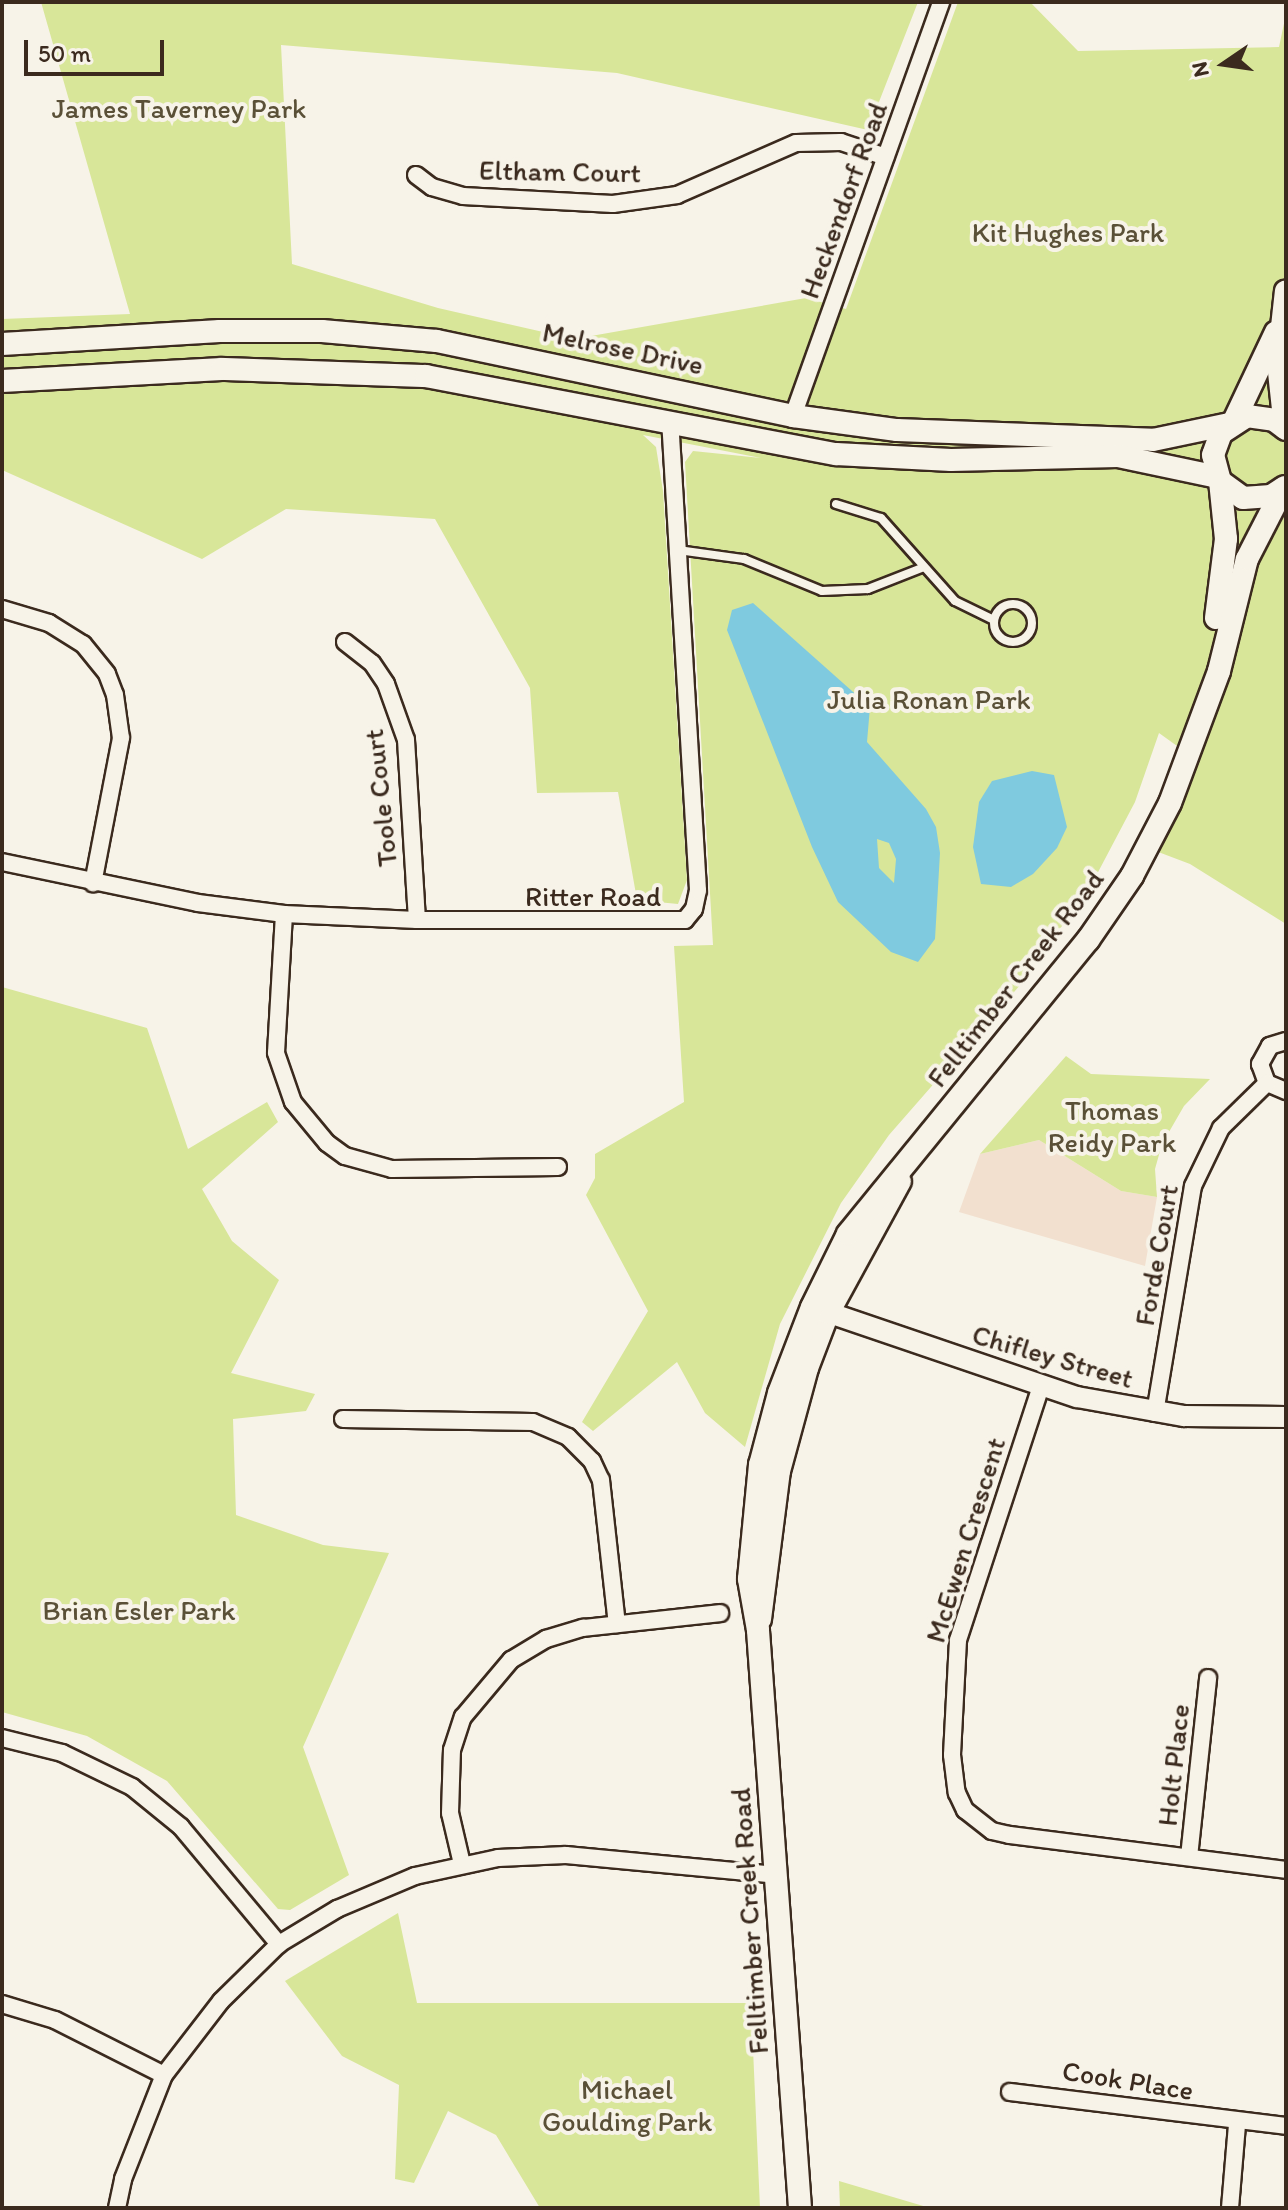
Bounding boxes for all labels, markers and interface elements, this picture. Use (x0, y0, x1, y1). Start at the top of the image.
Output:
scale bar (28, 24, 168, 74)
north arrow (1184, 24, 1264, 104)
text: 50 m (38, 39, 91, 68)
text: N (1185, 59, 1215, 80)
park label: James Taverney Park (53, 91, 305, 125)
street label: Heckendorf Road (792, 97, 894, 303)
street label: Eltham Court (479, 153, 641, 189)
park label: Kit Hughes Park (972, 215, 1164, 249)
street label: Melrose Drive (540, 315, 706, 381)
park label: Julia Ronan Park (828, 682, 1030, 716)
street label: Toole Court (356, 727, 404, 869)
street label: Felltimber Creek Road (920, 863, 1110, 1093)
street label: Ritter Road (525, 879, 661, 913)
park label: Thomas Reidy Park (1048, 1093, 1176, 1159)
street label: Forde Court (1127, 1182, 1185, 1328)
street label: Chifley Street (969, 1317, 1137, 1395)
street label: McEwen Crescent (918, 1433, 1012, 1647)
park label: Brian Esler Park (42, 1593, 236, 1627)
street label: Holt Place (1150, 1702, 1196, 1828)
street label: Felltimber Creek Road (723, 1787, 775, 2055)
street label: Cook Place (1060, 2053, 1196, 2107)
park label: Michael Goulding Park (542, 2072, 712, 2138)

